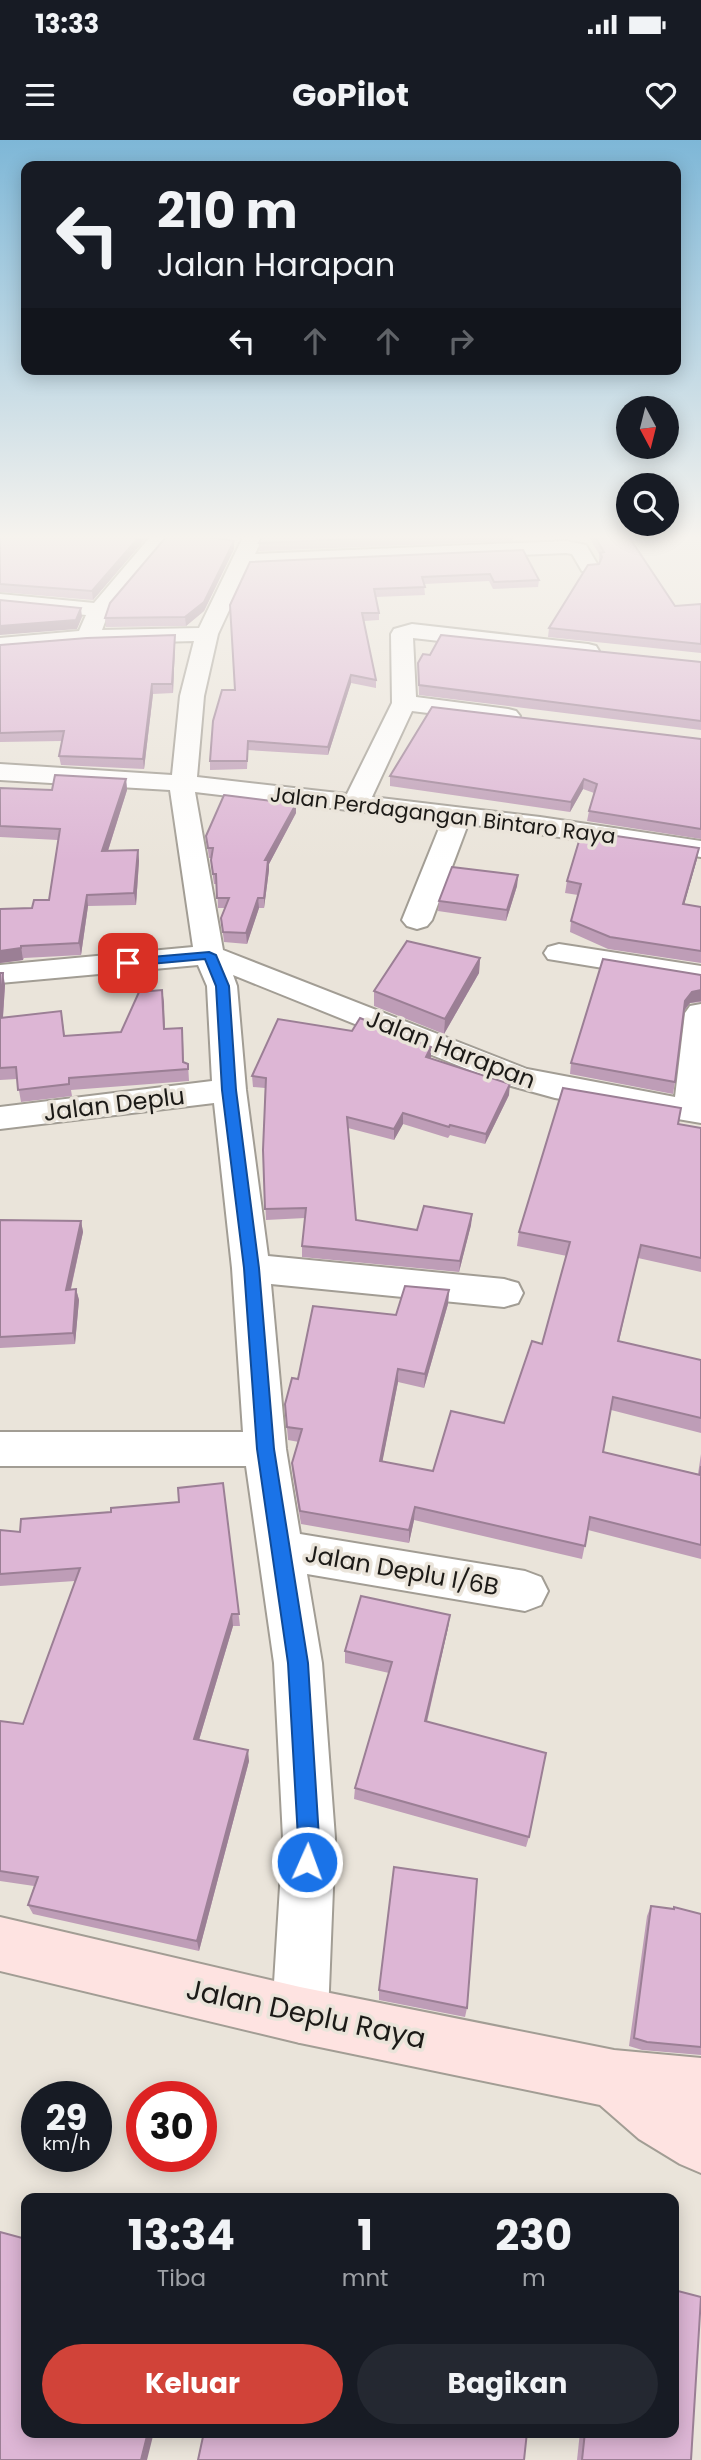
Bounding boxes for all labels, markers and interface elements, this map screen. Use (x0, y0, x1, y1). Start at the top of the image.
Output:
text: 13:33 (35, 6, 99, 42)
text: GoPilot (292, 72, 409, 117)
icon: menu (21, 76, 59, 114)
icon: heart (642, 76, 680, 114)
text: 210 m (157, 177, 298, 245)
icon: left (42, 189, 133, 280)
text: Jalan Harapan (157, 242, 395, 287)
icon: left (223, 322, 261, 360)
icon: ahead (296, 322, 334, 360)
icon: ahead (369, 322, 407, 360)
icon: right (442, 322, 480, 360)
north arrow (616, 396, 679, 458)
map controls (616, 396, 679, 536)
button: search (616, 473, 679, 536)
street label: Jalan Perdagangan Bintaro Raya (269, 779, 617, 851)
pin (98, 933, 158, 993)
icon: arrive (109, 944, 147, 982)
street label: Jalan Harapan (362, 1002, 540, 1096)
street label: Jalan Deplu (41, 1079, 187, 1129)
street label: Jalan Deplu I/6B (303, 1537, 501, 1603)
position arrow (270, 1825, 344, 1899)
street label: Jalan Deplu Raya (183, 1970, 429, 2058)
speed limit sign: 30 (126, 2081, 217, 2172)
text: 29 (46, 2093, 87, 2142)
text: km/h (43, 2131, 90, 2156)
text: 13:34 (128, 2206, 235, 2265)
text: 1 (357, 2206, 373, 2265)
text: 230 (495, 2206, 572, 2265)
text: Tiba (157, 2262, 206, 2294)
text: mnt (342, 2262, 389, 2294)
text: m (522, 2262, 546, 2294)
button: Keluar (42, 2344, 343, 2424)
button: Bagikan (357, 2344, 658, 2424)

